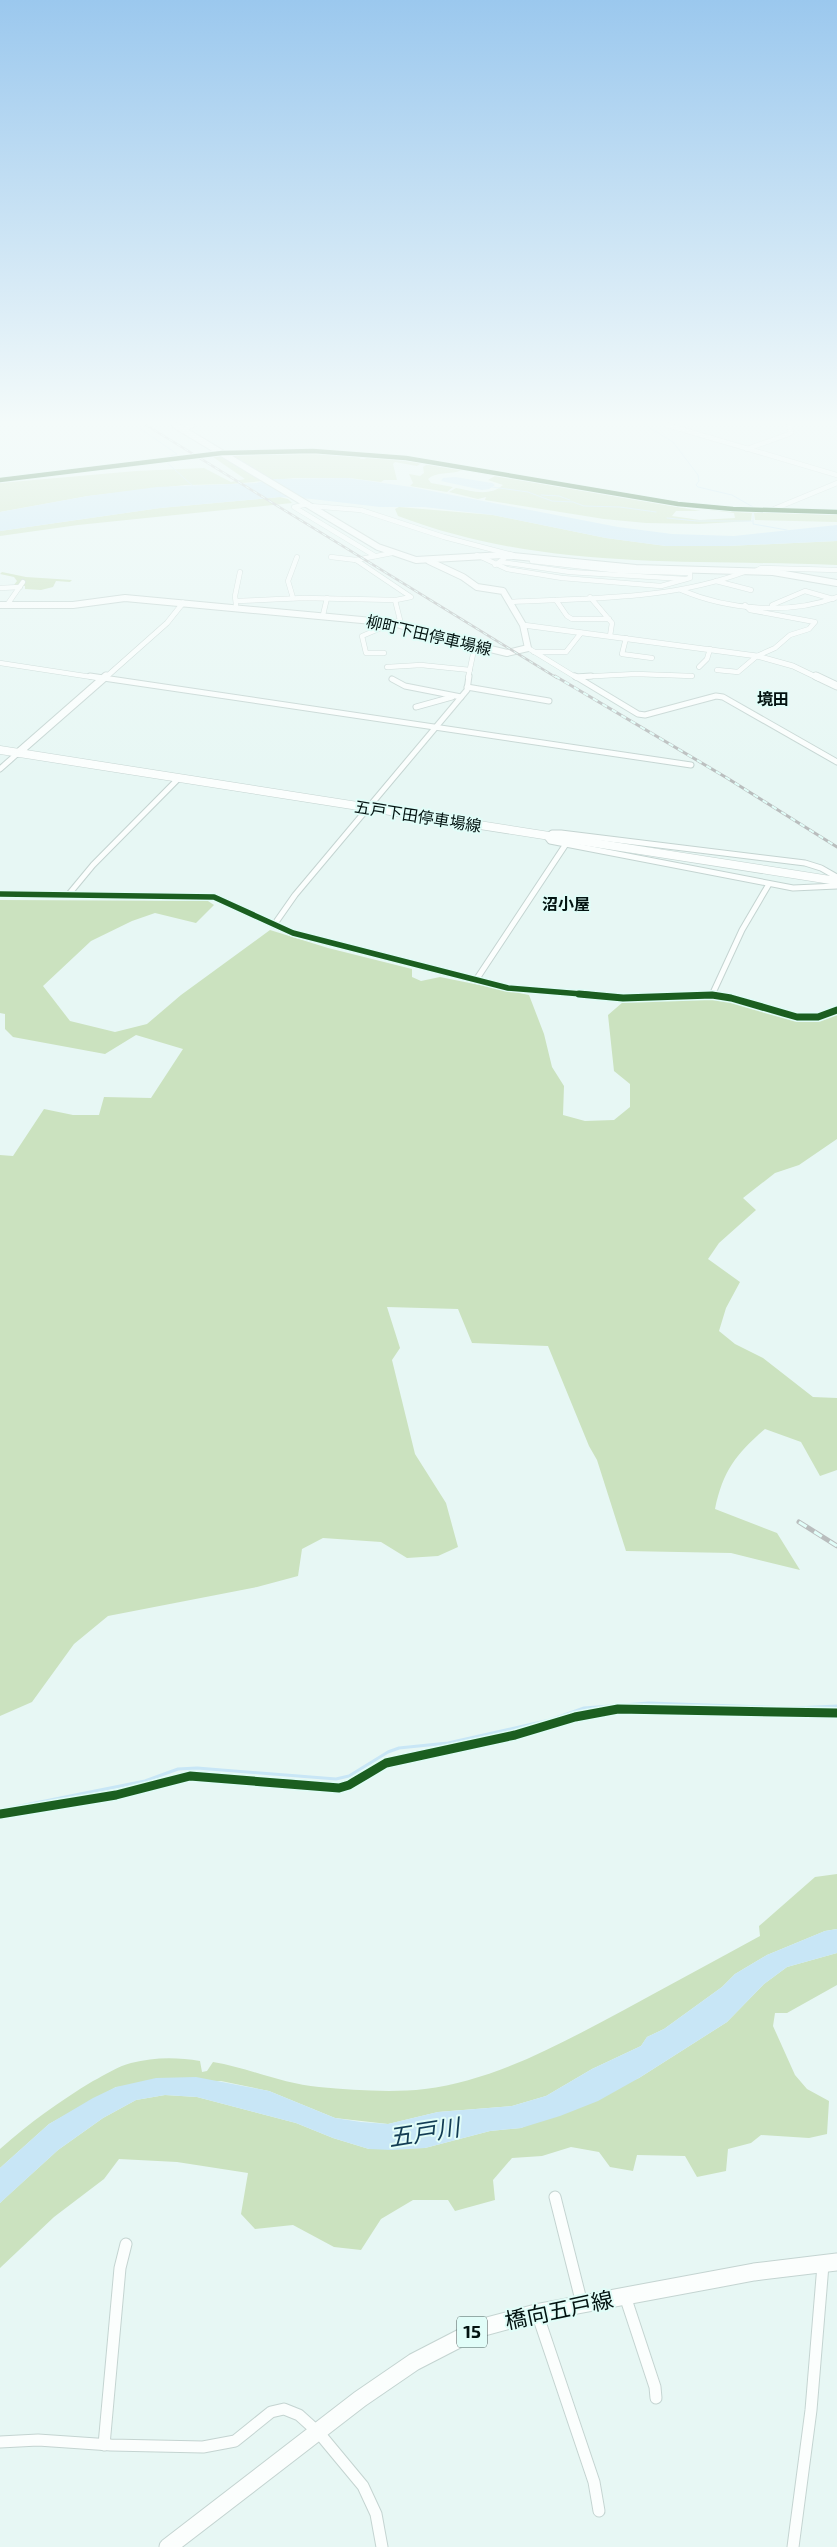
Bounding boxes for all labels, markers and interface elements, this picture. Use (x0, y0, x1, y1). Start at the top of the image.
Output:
street label: 柳町下田停車場線 (365, 611, 494, 658)
district label: 境田 (757, 689, 789, 708)
street label: 五戸下田停車場線 (353, 796, 483, 835)
district label: 沼小屋 (542, 894, 590, 913)
water label: 五戸川 (386, 2111, 465, 2151)
street label: 橋向五戸線 (502, 2285, 615, 2333)
road number: 15 (457, 2316, 487, 2348)

